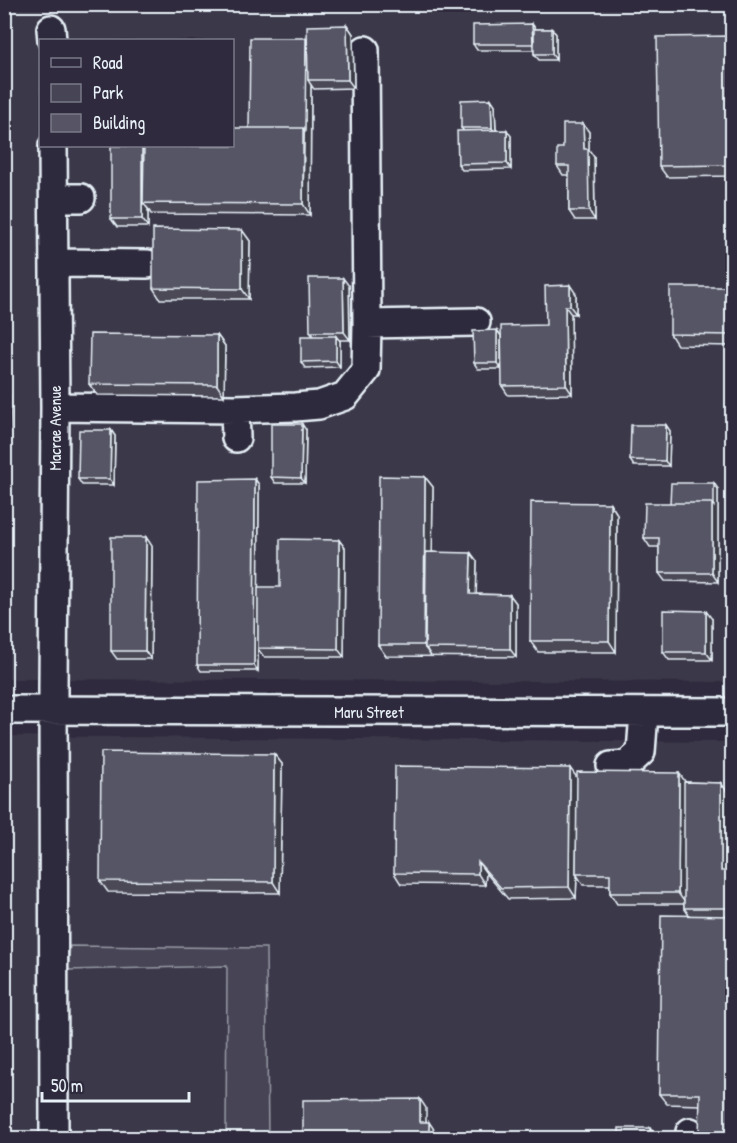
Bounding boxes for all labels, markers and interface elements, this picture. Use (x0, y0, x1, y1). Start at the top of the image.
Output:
legend (39, 39, 234, 147)
text: Road (93, 50, 123, 75)
text: Park (93, 80, 124, 105)
text: Building (93, 110, 145, 135)
street label: Macrae Avenue (44, 385, 66, 471)
street label: Maru Street (334, 701, 404, 723)
scale bar (42, 1065, 189, 1103)
text: 50 m (51, 1073, 83, 1098)

